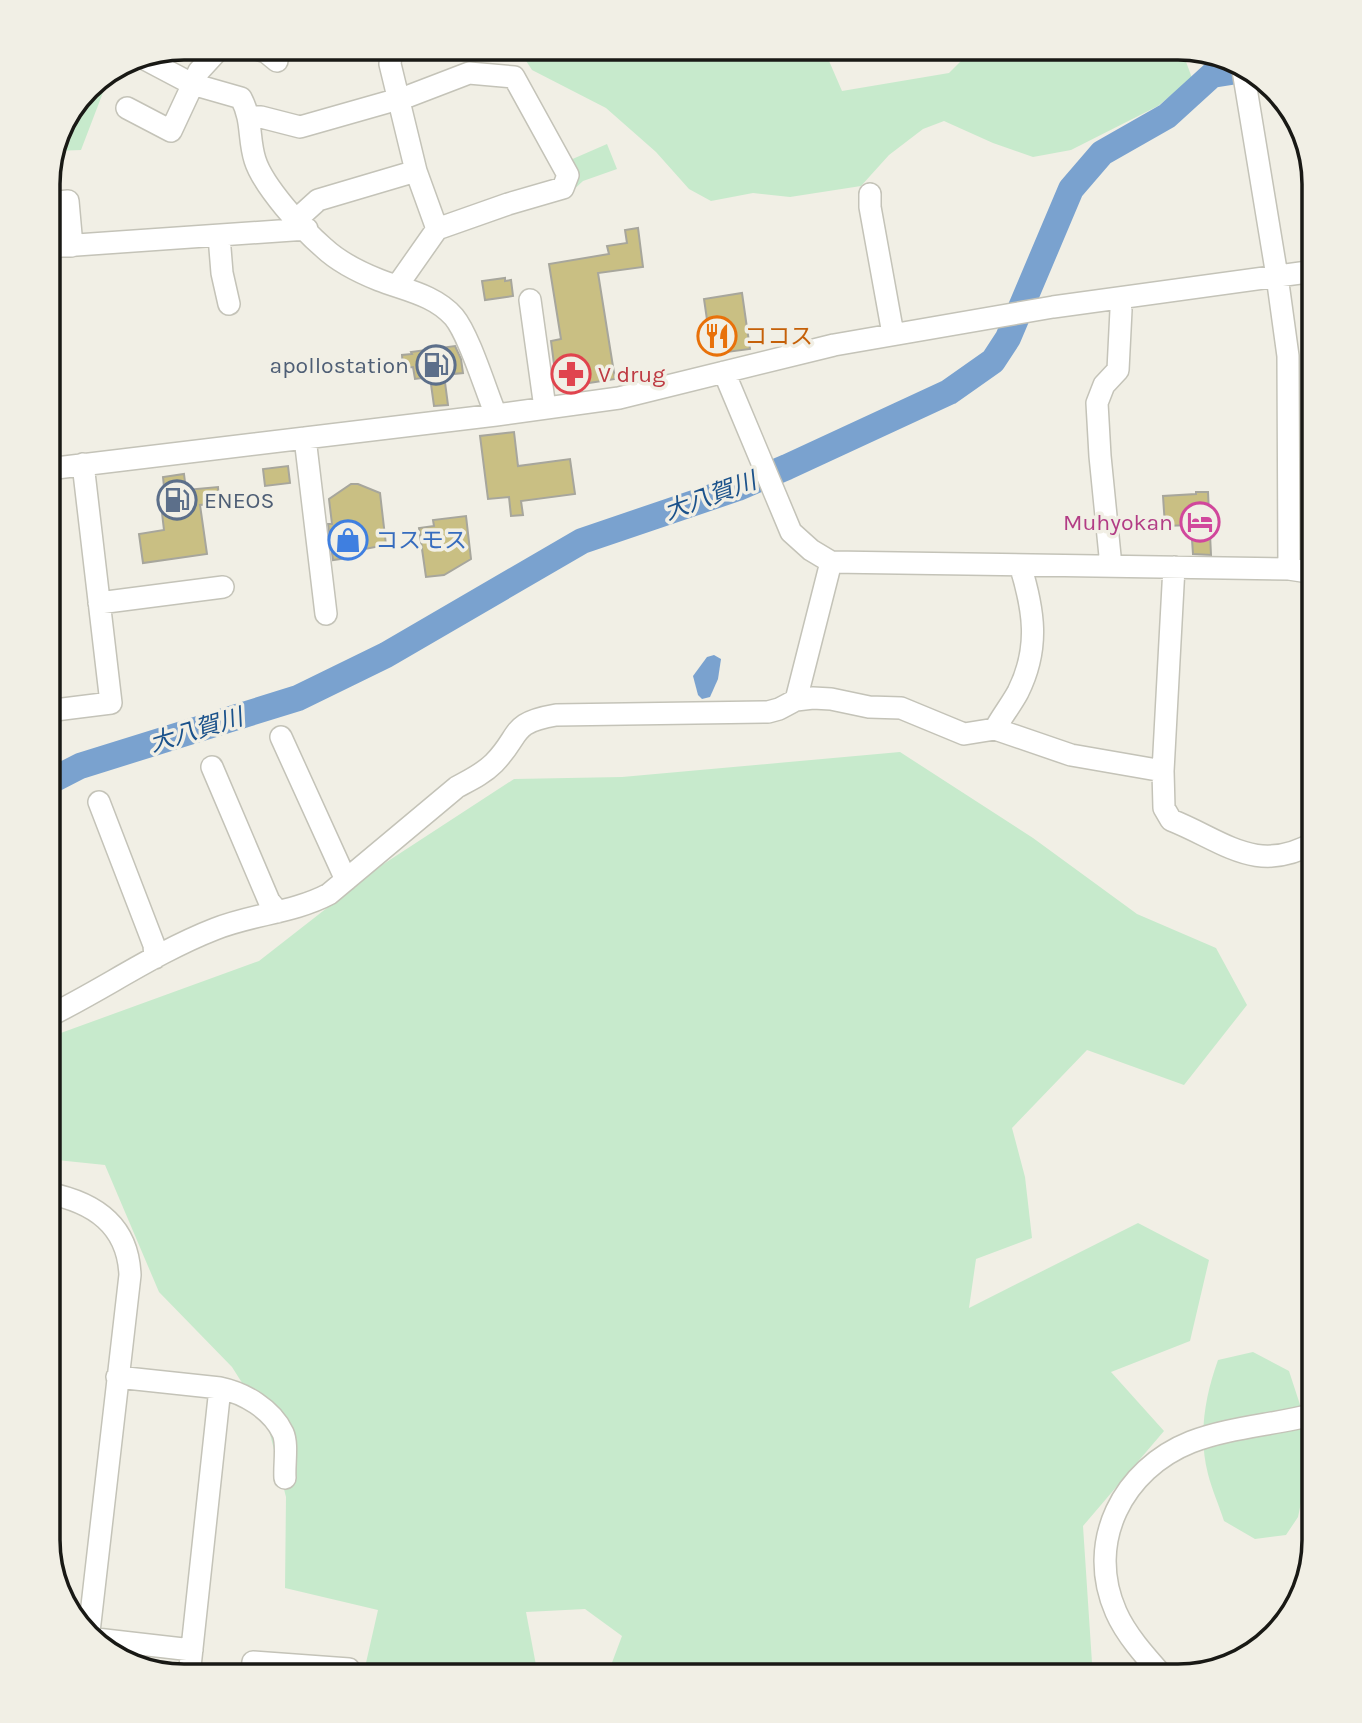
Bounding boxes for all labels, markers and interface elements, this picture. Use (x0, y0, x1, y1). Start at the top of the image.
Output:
restaurant icon: ココス (696, 315, 738, 357)
place label: ココス (744, 323, 813, 350)
fuel station icon: apollostation (415, 344, 457, 386)
place label: apollostation (270, 352, 409, 379)
pharmacy icon: V drug (550, 353, 592, 395)
place label: V drug (598, 361, 665, 388)
water label: 大八賀川 (660, 465, 763, 526)
fuel station icon: ENEOS (156, 479, 198, 521)
place label: ENEOS (204, 487, 274, 514)
hotel icon: Muhyokan (1179, 501, 1221, 543)
place label: Muhyokan (1063, 509, 1173, 536)
shop icon: コスモス (327, 519, 369, 561)
place label: コスモス (375, 527, 467, 554)
water label: 大八賀川 (146, 702, 249, 757)

